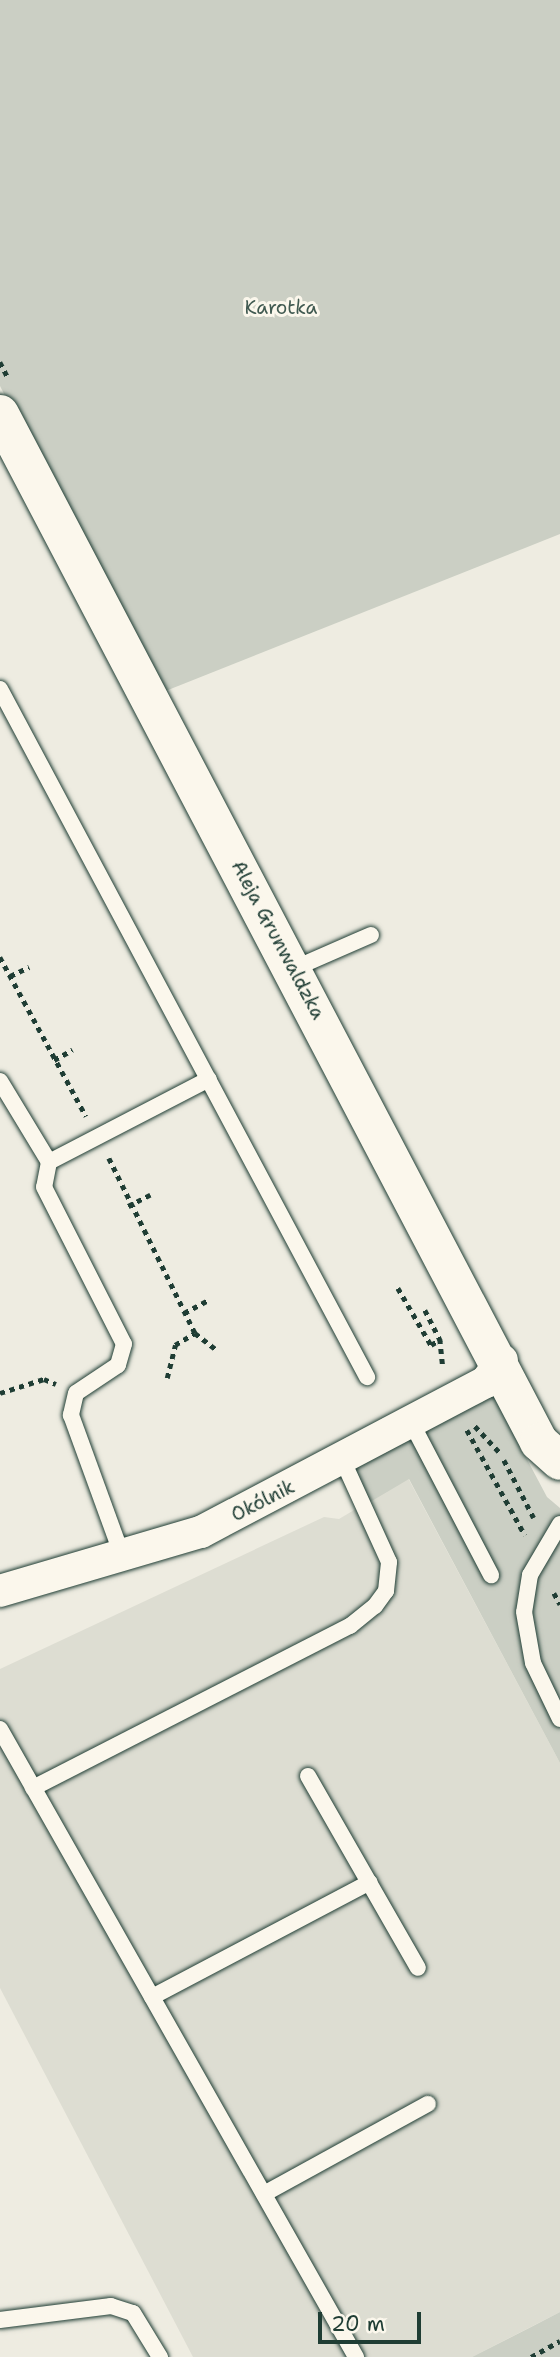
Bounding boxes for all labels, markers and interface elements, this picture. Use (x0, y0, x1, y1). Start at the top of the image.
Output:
park label: Karotka (245, 297, 317, 319)
street label: Aleja Grunwaldzka (227, 857, 329, 1023)
street label: Okólnik (227, 1475, 299, 1527)
scale bar (322, 2298, 425, 2342)
text: 20 m (331, 2310, 385, 2338)

